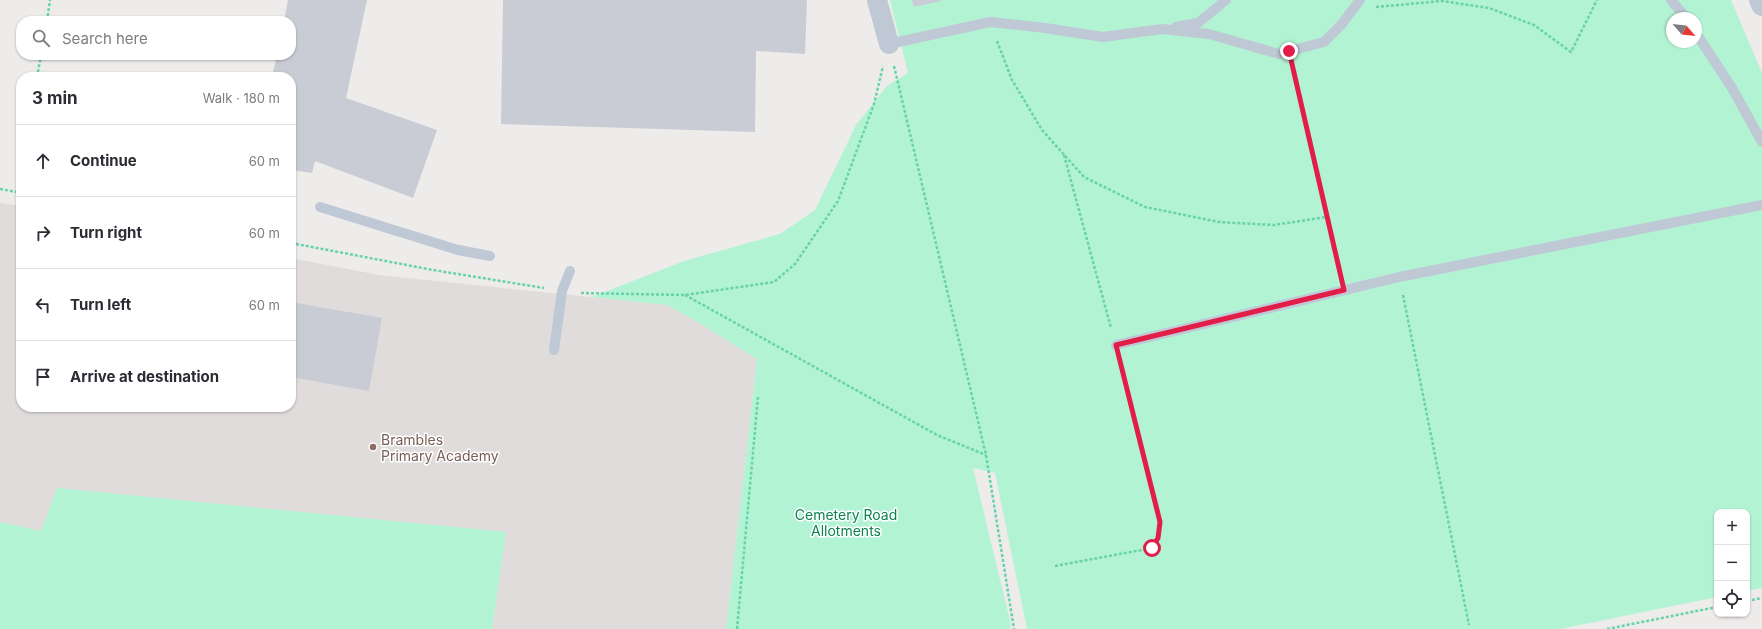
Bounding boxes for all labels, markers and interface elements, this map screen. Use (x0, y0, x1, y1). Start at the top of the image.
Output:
north arrow (1666, 12, 1702, 48)
search box (16, 16, 296, 60)
icon: search (30, 27, 52, 49)
text: Search here (62, 29, 148, 48)
route end (1280, 42, 1298, 60)
text: 3 min (32, 88, 78, 108)
text: Walk · 180 m (203, 90, 280, 106)
icon: ahead (32, 150, 54, 172)
text: Continue (70, 151, 137, 170)
text: 60 m (249, 153, 280, 169)
icon: right (32, 222, 54, 244)
text: Turn right (70, 223, 142, 242)
text: 60 m (249, 225, 280, 241)
icon: left (32, 294, 54, 316)
text: Turn left (70, 295, 131, 314)
text: 60 m (249, 297, 280, 313)
icon: arrive (32, 366, 54, 388)
text: Arrive at destination (70, 367, 219, 386)
place label: Brambles Primary Academy (381, 431, 499, 464)
marker: Brambles Primary Academy (368, 442, 378, 452)
park label: Cemetery Road Allotments (795, 506, 897, 539)
map controls (1714, 509, 1750, 617)
button: + (1714, 509, 1750, 545)
route start (1143, 539, 1161, 557)
button: − (1714, 545, 1750, 581)
button: locate (1714, 581, 1750, 617)

